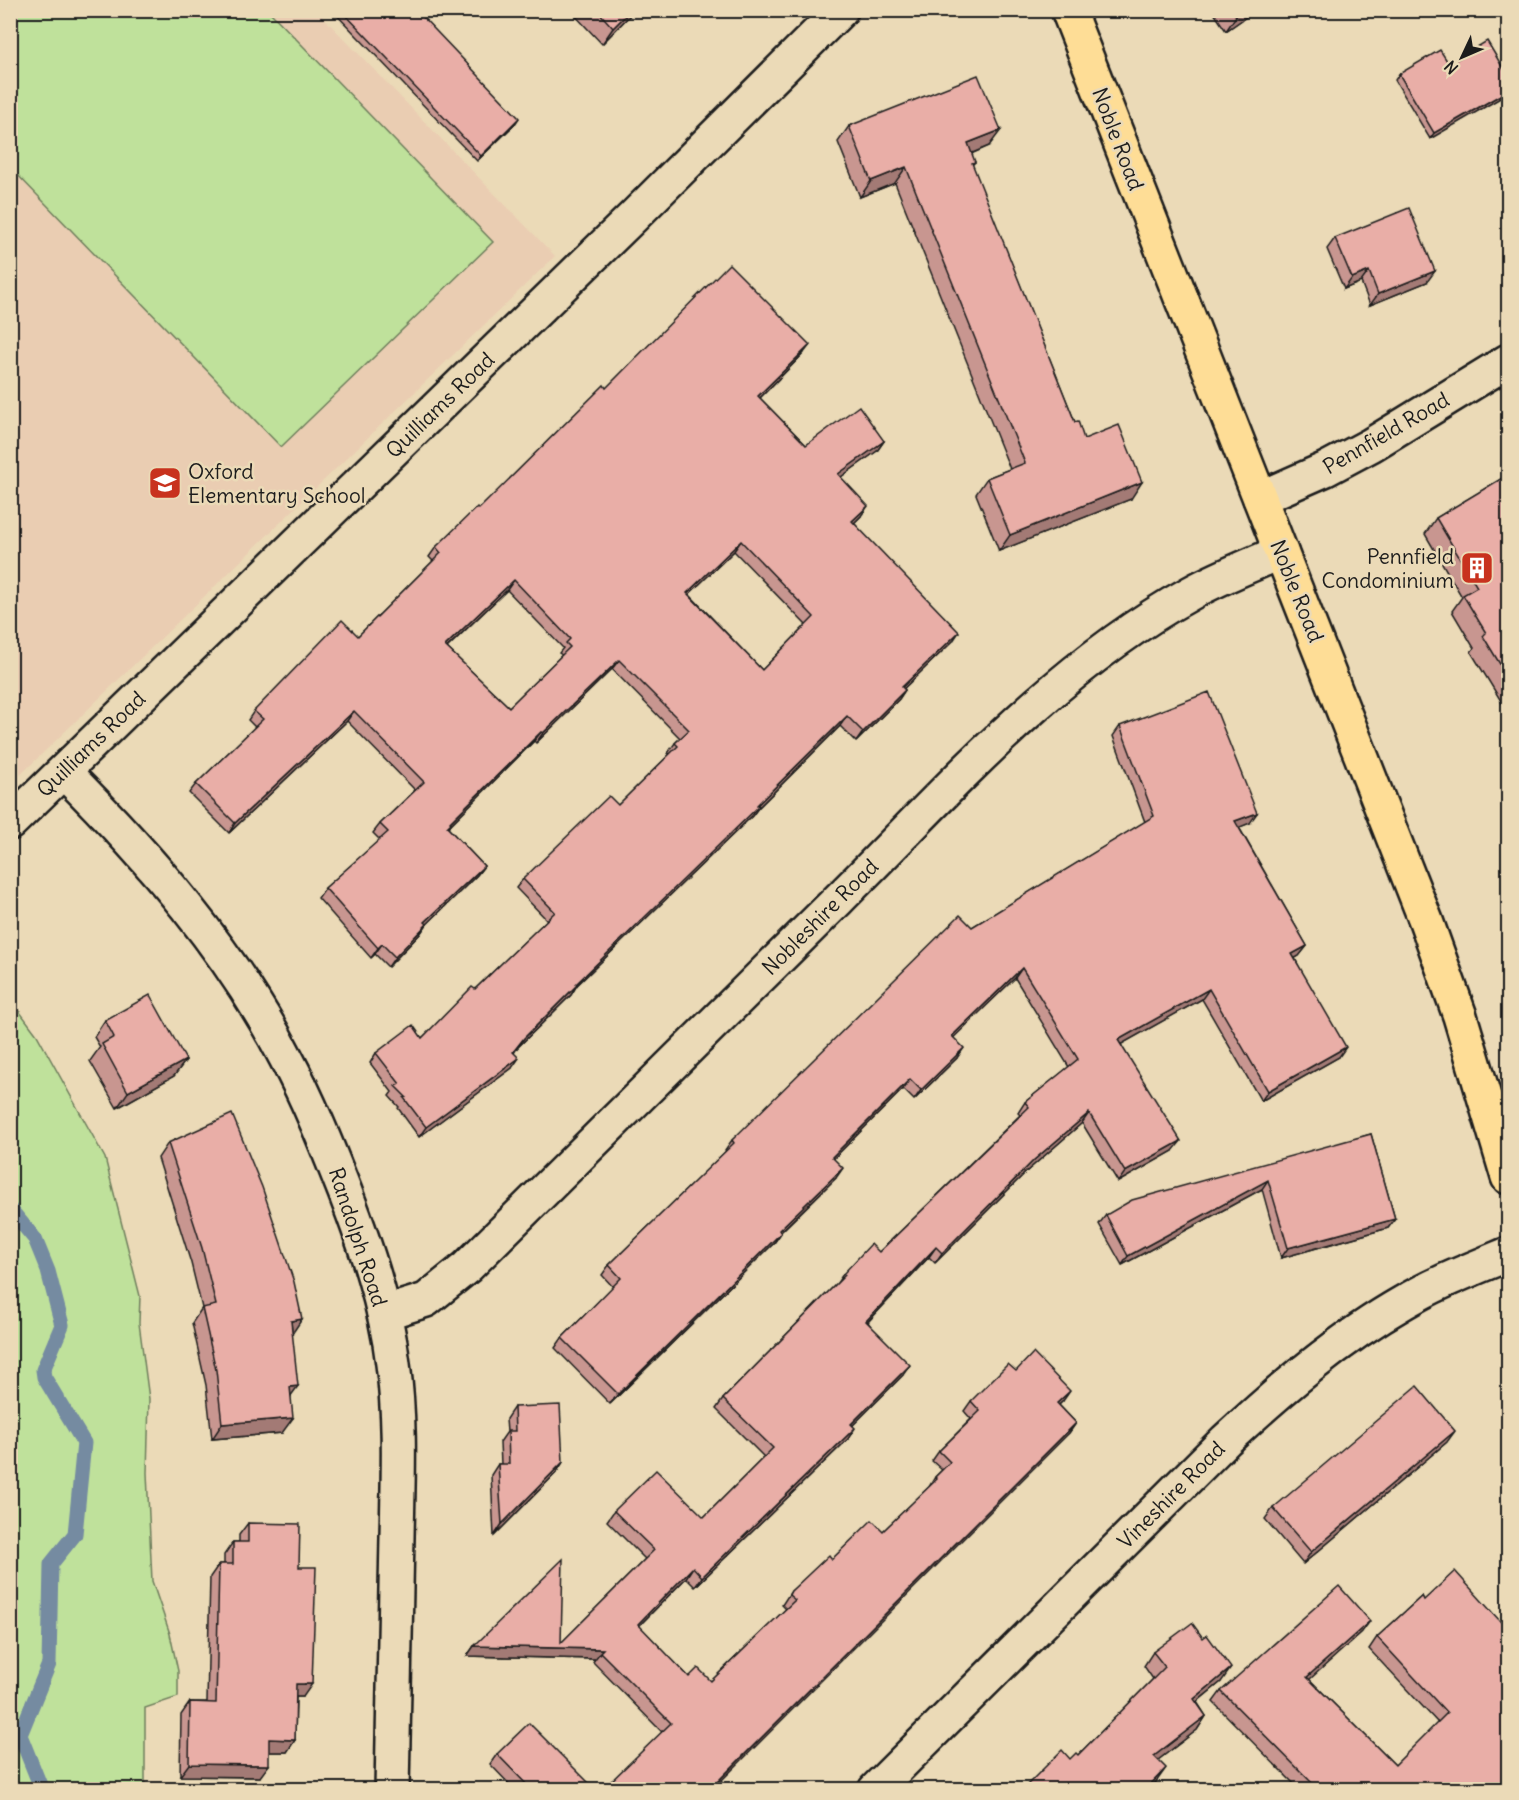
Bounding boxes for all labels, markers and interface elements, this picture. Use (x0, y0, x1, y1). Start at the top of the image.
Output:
north arrow (1432, 27, 1492, 87)
text: N (1440, 56, 1462, 78)
street label: Noble Road (1086, 84, 1150, 194)
street label: Quilliams Road (380, 346, 500, 464)
street label: Pennfield Road (1318, 386, 1454, 480)
place label: Oxford Elementary School (188, 458, 365, 509)
school or university icon: Oxford Elementary School (147, 465, 183, 501)
street label: Noble Road (1264, 536, 1330, 646)
place label: Pennfield Condominium (1322, 543, 1454, 594)
building icon: Pennfield Condominium (1459, 550, 1495, 586)
street label: Quilliams Road (31, 685, 151, 803)
street label: Nobleshire Road (756, 853, 884, 981)
street label: Randolph Road (323, 1164, 393, 1310)
street label: Vineshire Road (1112, 1436, 1230, 1554)

